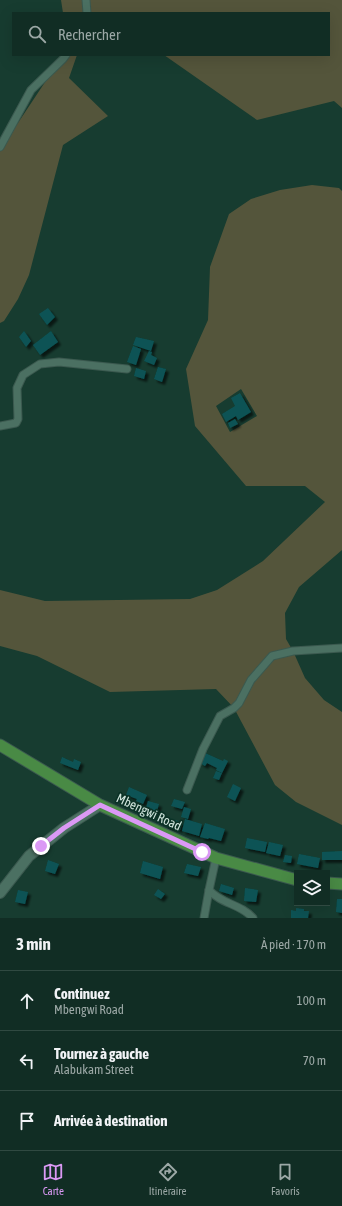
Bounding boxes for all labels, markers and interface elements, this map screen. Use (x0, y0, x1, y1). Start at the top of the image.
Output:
search box (12, 12, 330, 56)
icon: search (26, 23, 48, 45)
text: Rechercher (58, 26, 120, 43)
street label: Mbengwi Road (114, 790, 184, 834)
route end (32, 837, 50, 855)
route start (193, 843, 211, 861)
map controls (294, 870, 330, 906)
button: layers (294, 870, 330, 906)
text: 3 min (16, 934, 51, 954)
text: À pied · 170 m (261, 937, 326, 952)
text: Continuez (54, 985, 110, 1002)
icon: ahead (16, 990, 38, 1012)
text: 100 m (297, 993, 326, 1008)
text: Mbengwi Road (54, 1002, 124, 1017)
text: Tournez à gauche (54, 1045, 149, 1062)
icon: left (16, 1050, 38, 1072)
text: 70 m (303, 1053, 326, 1068)
text: Alabukam Street (54, 1062, 134, 1077)
icon: arrive (16, 1110, 38, 1132)
text: Arrivée à destination (54, 1112, 168, 1129)
tab: Carte (42, 1161, 64, 1197)
tab: Itinéraire (149, 1161, 187, 1197)
tab: Favoris (271, 1161, 300, 1197)

